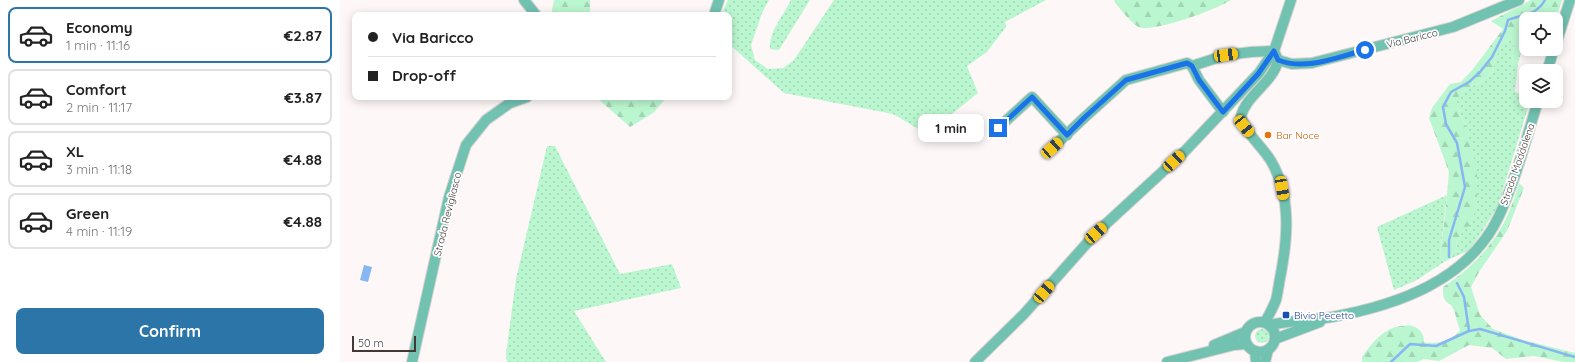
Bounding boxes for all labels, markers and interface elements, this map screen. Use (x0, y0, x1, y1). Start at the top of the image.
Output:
map controls (1519, 12, 1563, 108)
button: locate (1519, 12, 1563, 56)
icon: car (18, 17, 54, 53)
text: Economy (66, 18, 133, 37)
text: €2.87 (284, 26, 322, 45)
street label: Via Baricco (1385, 26, 1439, 51)
text: Via Baricco (392, 28, 474, 47)
text: 1 min · 11:16 (66, 37, 130, 53)
route start (1356, 41, 1374, 59)
car (1213, 47, 1239, 63)
button: layers (1519, 64, 1563, 108)
text: Drop-off (392, 66, 456, 85)
icon: car (18, 79, 54, 115)
text: Comfort (66, 80, 127, 99)
text: €3.87 (284, 88, 322, 107)
text: 2 min · 11:17 (66, 99, 132, 115)
car (1232, 113, 1256, 139)
callout: 1 min (918, 114, 984, 142)
route end (989, 119, 1007, 137)
text: 1 min (935, 120, 967, 136)
street label: Strada Maddalena (1497, 121, 1538, 207)
place label: Bar Noce (1276, 129, 1320, 142)
marker: Bar Noce (1263, 130, 1273, 140)
car (1039, 136, 1065, 160)
icon: car (18, 141, 54, 177)
text: XL (66, 142, 84, 161)
car (1161, 148, 1187, 174)
text: €4.88 (284, 150, 322, 169)
text: 3 min · 11:18 (66, 161, 132, 177)
street label: Strada Revigliasco (431, 171, 464, 257)
car (1274, 175, 1290, 201)
icon: car (18, 203, 54, 239)
text: Green (66, 204, 109, 223)
text: €4.88 (284, 212, 322, 231)
car (1083, 221, 1109, 245)
text: 4 min · 11:19 (66, 223, 132, 239)
car (1032, 279, 1056, 305)
button: Confirm (16, 308, 324, 354)
place label: Bivio Pecetto (1294, 309, 1354, 322)
marker: Bivio Pecetto (1281, 310, 1291, 320)
scale bar (352, 334, 416, 353)
text: 50 m (358, 336, 384, 350)

